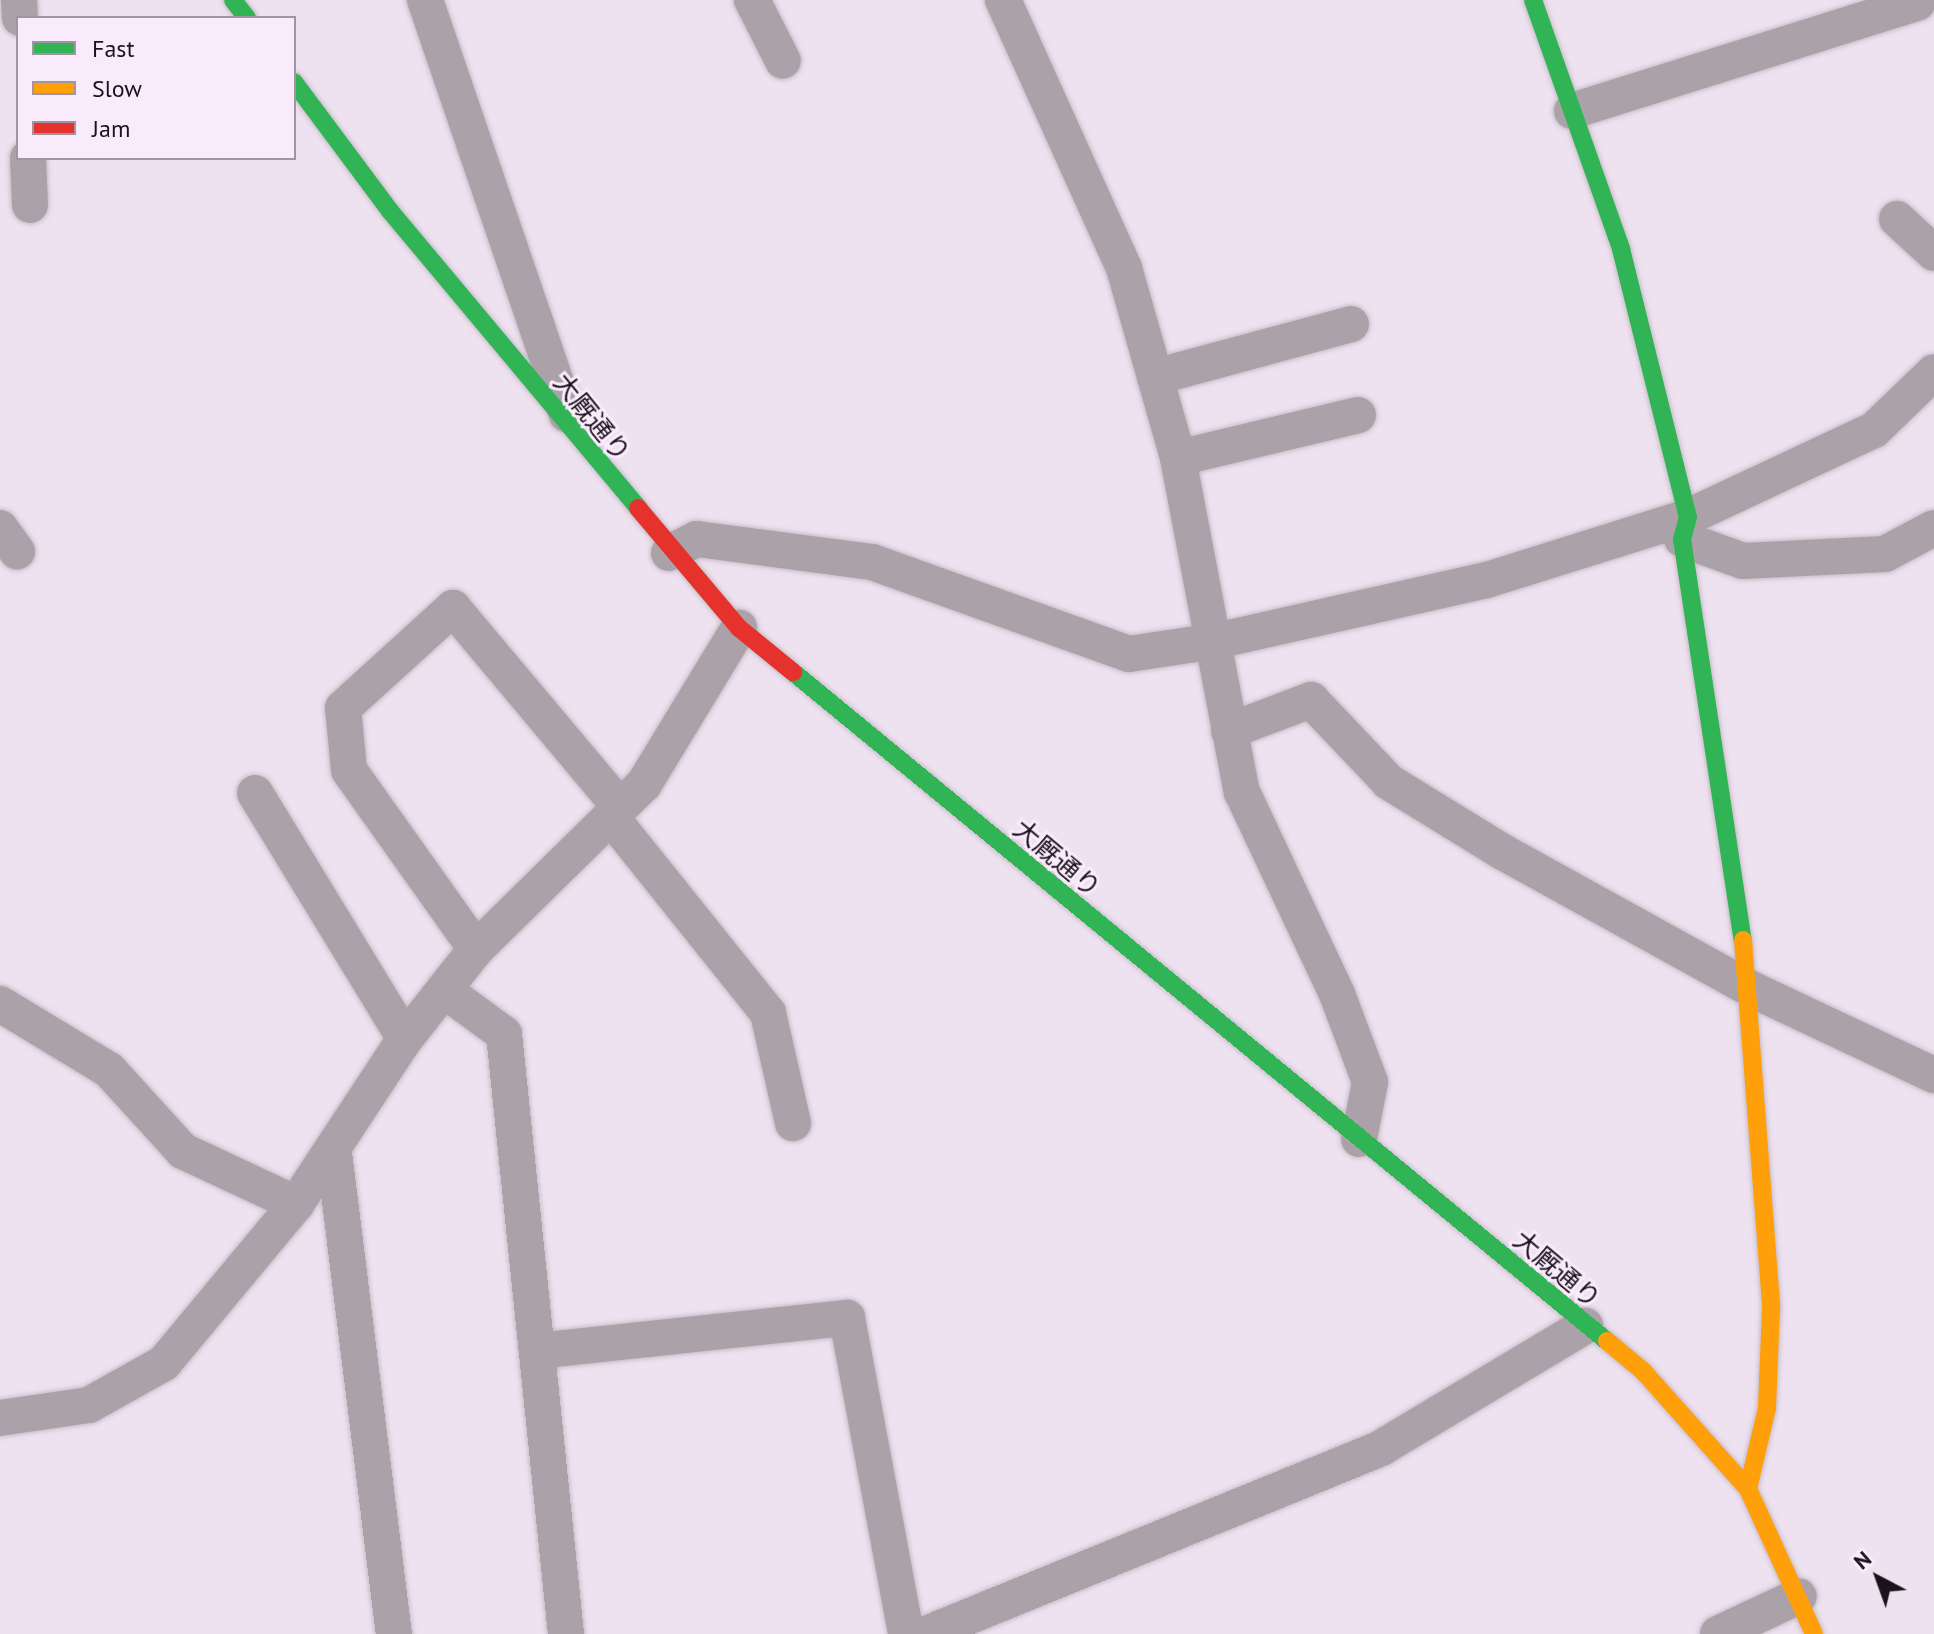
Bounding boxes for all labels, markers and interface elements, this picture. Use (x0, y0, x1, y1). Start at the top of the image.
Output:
legend (16, 16, 296, 160)
text: Fast (92, 33, 135, 64)
text: Slow (92, 73, 142, 104)
text: Jam (92, 113, 130, 144)
street label: 大厩通り (547, 367, 637, 467)
street label: 大厩通り (1007, 813, 1107, 903)
street label: 大厩通り (1507, 1224, 1607, 1314)
north arrow (1838, 1538, 1918, 1618)
text: N (1848, 1545, 1877, 1575)

